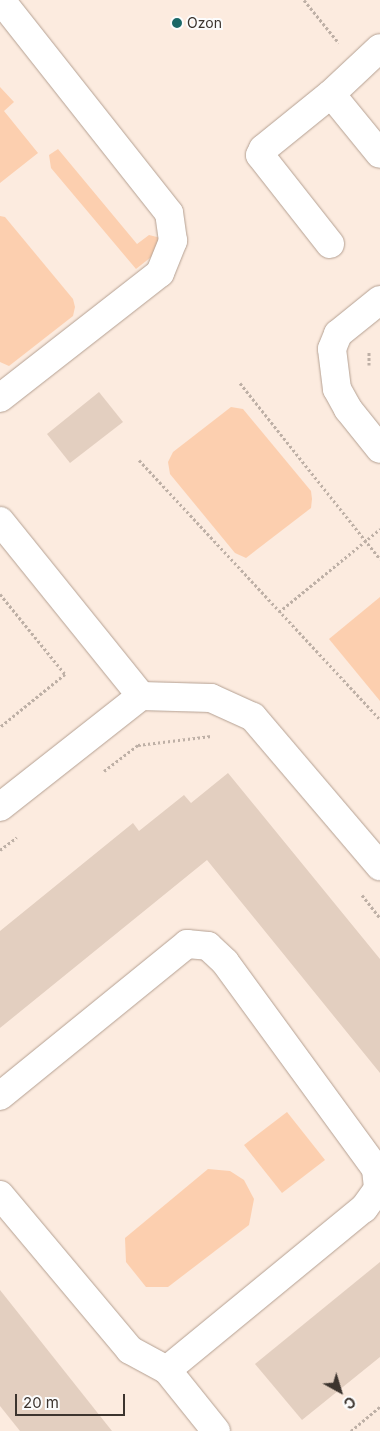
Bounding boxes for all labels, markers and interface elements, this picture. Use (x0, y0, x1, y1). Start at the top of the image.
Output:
place label: Ozon (187, 15, 222, 31)
marker: Ozon (171, 17, 183, 29)
north arrow (315, 1366, 365, 1416)
scale bar (18, 1384, 128, 1416)
text: 20 m (23, 1393, 59, 1412)
text: С (340, 1393, 359, 1413)

